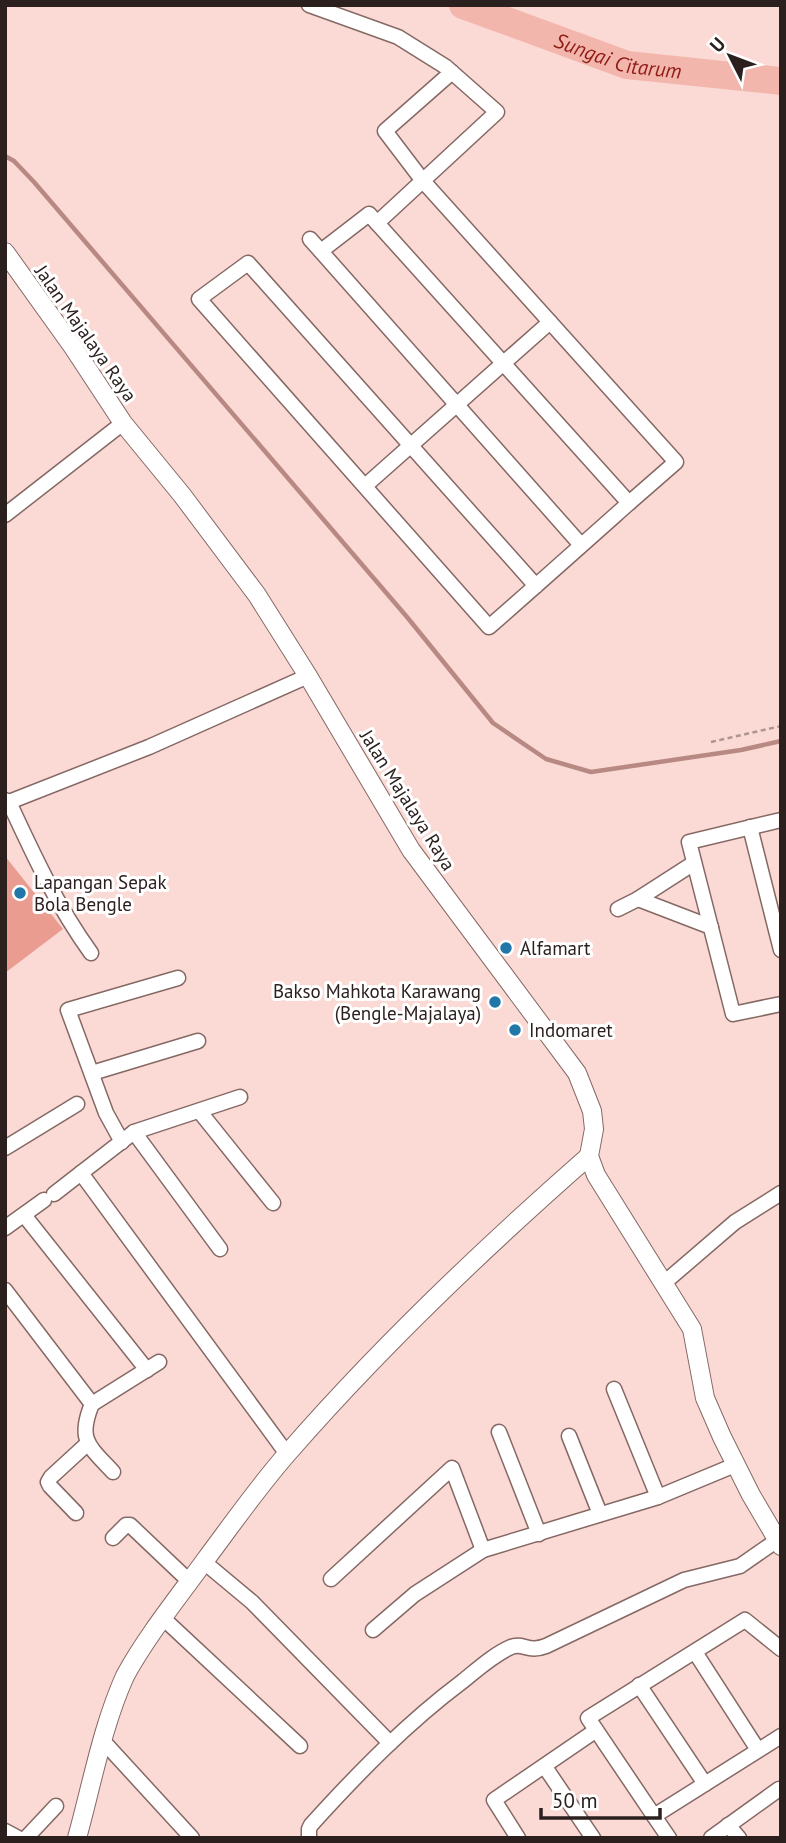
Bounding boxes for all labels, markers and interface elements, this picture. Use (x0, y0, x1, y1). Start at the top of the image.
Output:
north arrow (695, 21, 765, 91)
water label: Sungai Citarum (551, 26, 683, 84)
text: U (704, 32, 730, 57)
street label: Jalan Majalaya Raya (29, 259, 142, 406)
street label: Jalan Majalaya Raya (355, 724, 461, 875)
place label: Lapangan Sepak Bola Bengle (34, 870, 167, 916)
marker: Lapangan Sepak Bola Bengle (12, 885, 28, 901)
place label: Alfamart (520, 936, 591, 960)
marker: Alfamart (498, 940, 514, 956)
place label: Bakso Mahkota Karawang (Bengle-Majalaya) (273, 979, 481, 1025)
marker: Bakso Mahkota Karawang (Bengle-Majalaya) (487, 994, 503, 1010)
place label: Indomaret (529, 1018, 613, 1042)
marker: Indomaret (507, 1022, 523, 1038)
scale bar (541, 1776, 660, 1820)
text: 50 m (552, 1787, 598, 1814)

